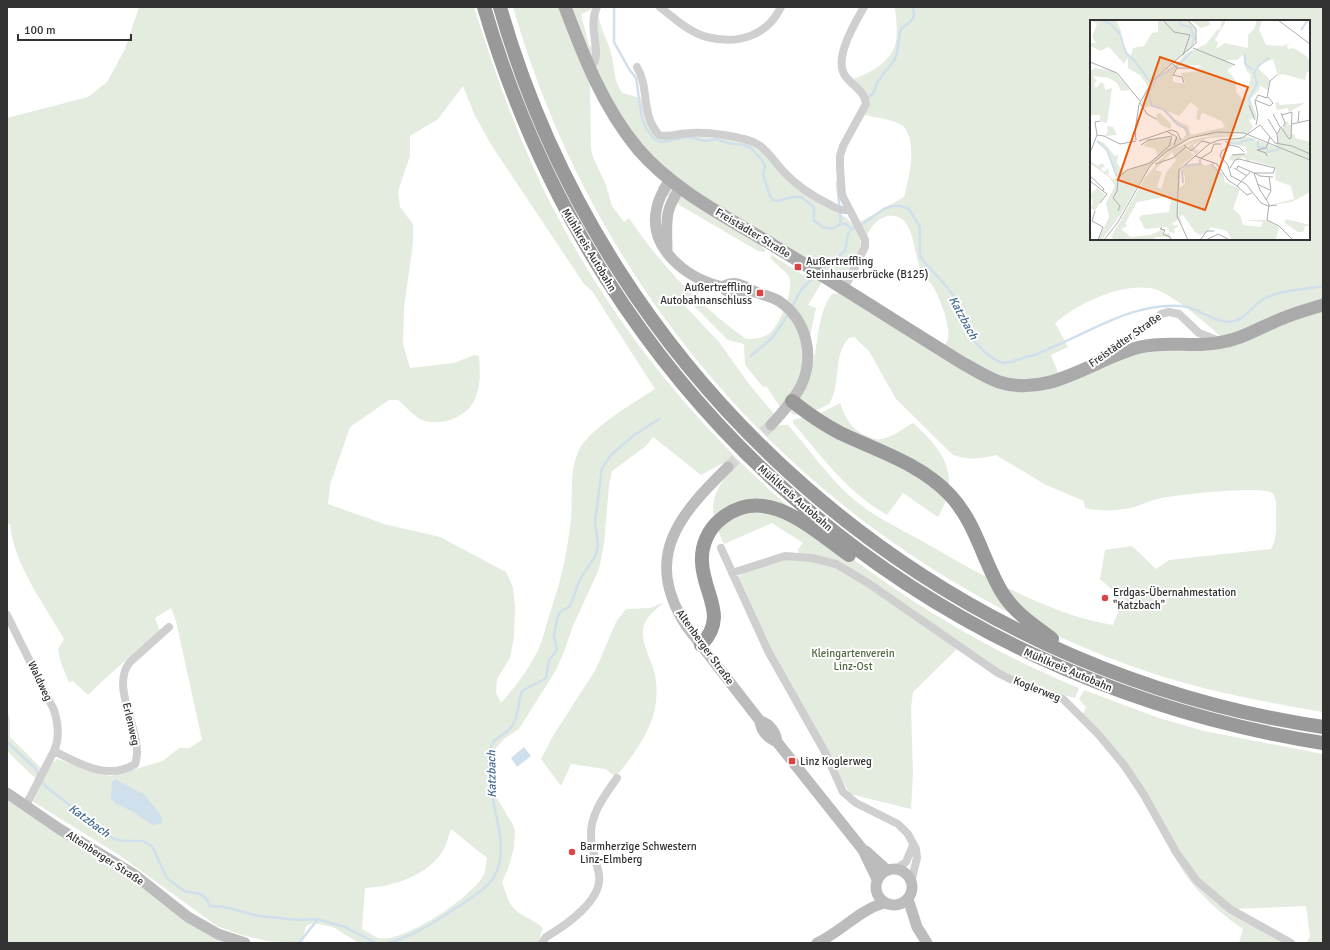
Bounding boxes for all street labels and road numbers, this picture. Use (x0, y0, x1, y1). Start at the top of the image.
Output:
street label: Freistädter Straße (713, 205, 793, 261)
street label: Mühlkreis Autobahn (559, 206, 619, 294)
street label: Freistädter Straße (1086, 310, 1164, 370)
street label: Mühlkreis Autobahn (755, 462, 835, 534)
street label: Altenberger Straße (673, 607, 737, 687)
street label: Mühlkreis Autobahn (1022, 646, 1114, 694)
street label: Waldweg (25, 659, 55, 703)
street label: Koglerweg (1011, 674, 1063, 704)
street label: Erlenweg (120, 701, 142, 747)
street label: Altenberger Straße (64, 828, 146, 888)

